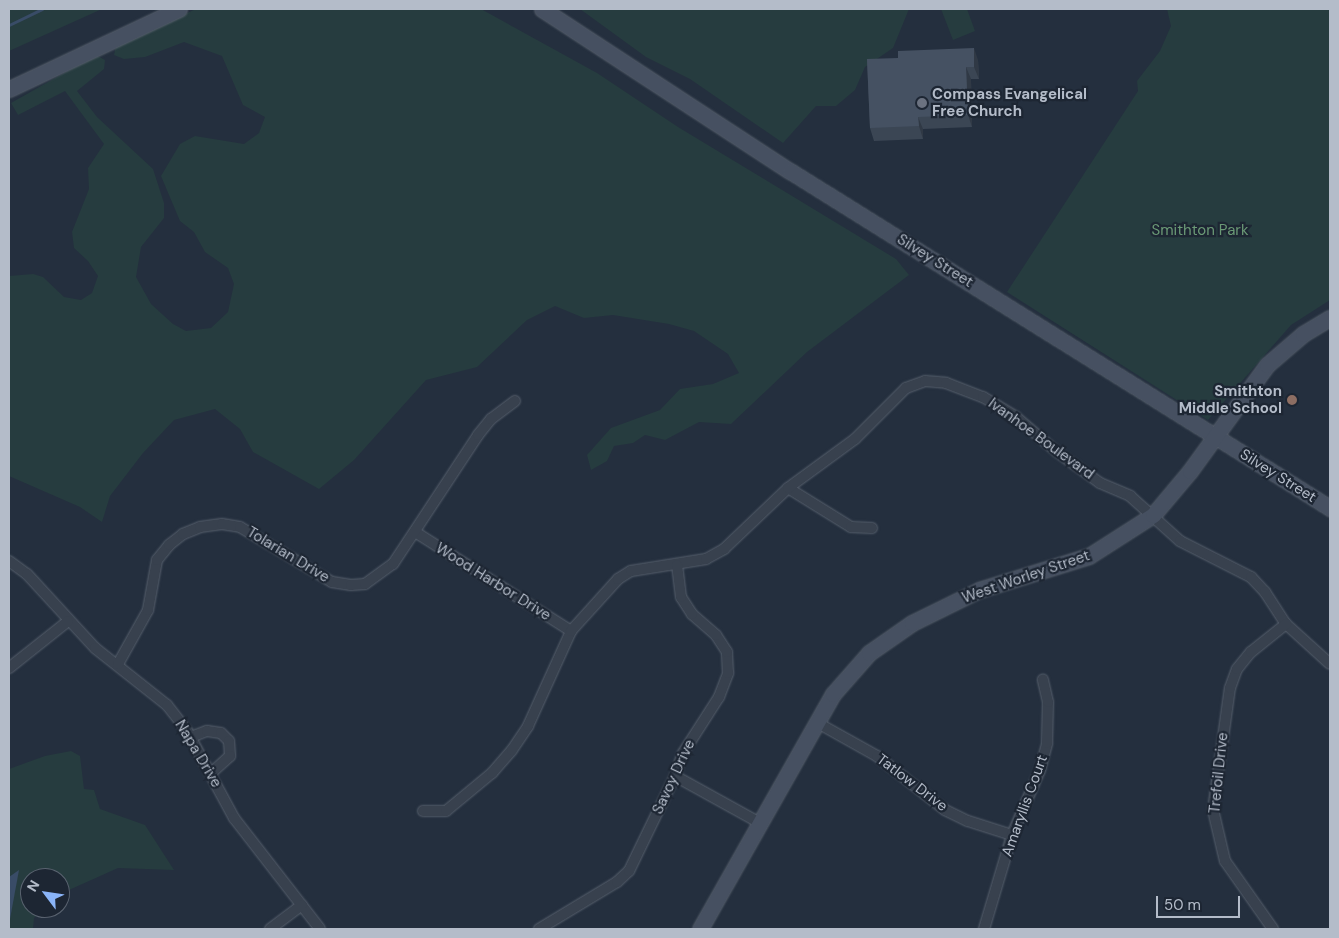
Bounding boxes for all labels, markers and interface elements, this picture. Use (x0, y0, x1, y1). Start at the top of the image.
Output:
place label: Compass Evangelical Free Church (932, 85, 1087, 120)
marker: Compass Evangelical Free Church (916, 97, 928, 109)
park label: Smithton Park (1152, 222, 1248, 240)
street label: Silvey Street (894, 231, 976, 291)
place label: Smithton Middle School (1179, 382, 1282, 417)
marker: Smithton Middle School (1286, 394, 1298, 406)
street label: Ivanhoe Boulevard (985, 395, 1097, 483)
street label: Silvey Street (1237, 446, 1319, 506)
street label: Tolarian Drive (244, 523, 332, 587)
street label: Wood Harbor Drive (432, 539, 554, 625)
street label: West Worley Street (960, 547, 1092, 607)
street label: Napa Drive (171, 717, 225, 791)
street label: Trefoil Drive (1206, 732, 1232, 814)
street label: Savoy Drive (649, 737, 699, 817)
street label: Tatlow Drive (873, 751, 951, 815)
street label: Amaryllis Court (998, 753, 1052, 859)
north arrow (20, 868, 70, 918)
text: N (23, 877, 43, 895)
scale bar (1159, 886, 1243, 918)
text: 50 m (1164, 895, 1201, 915)

